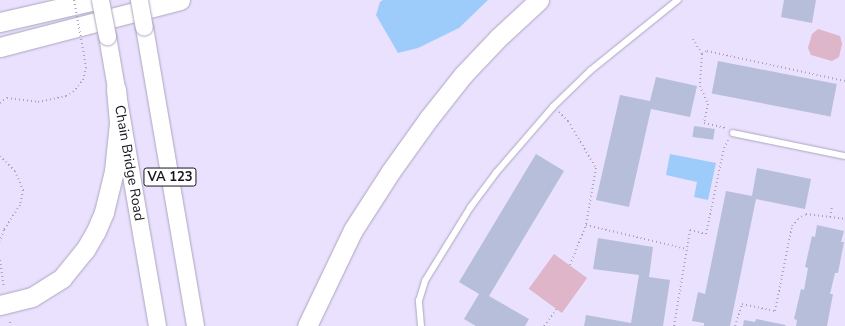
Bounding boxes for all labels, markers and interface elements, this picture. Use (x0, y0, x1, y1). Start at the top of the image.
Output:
street label: Chain Bridge Road (111, 104, 147, 222)
road number: VA 123 (143, 166, 197, 188)

